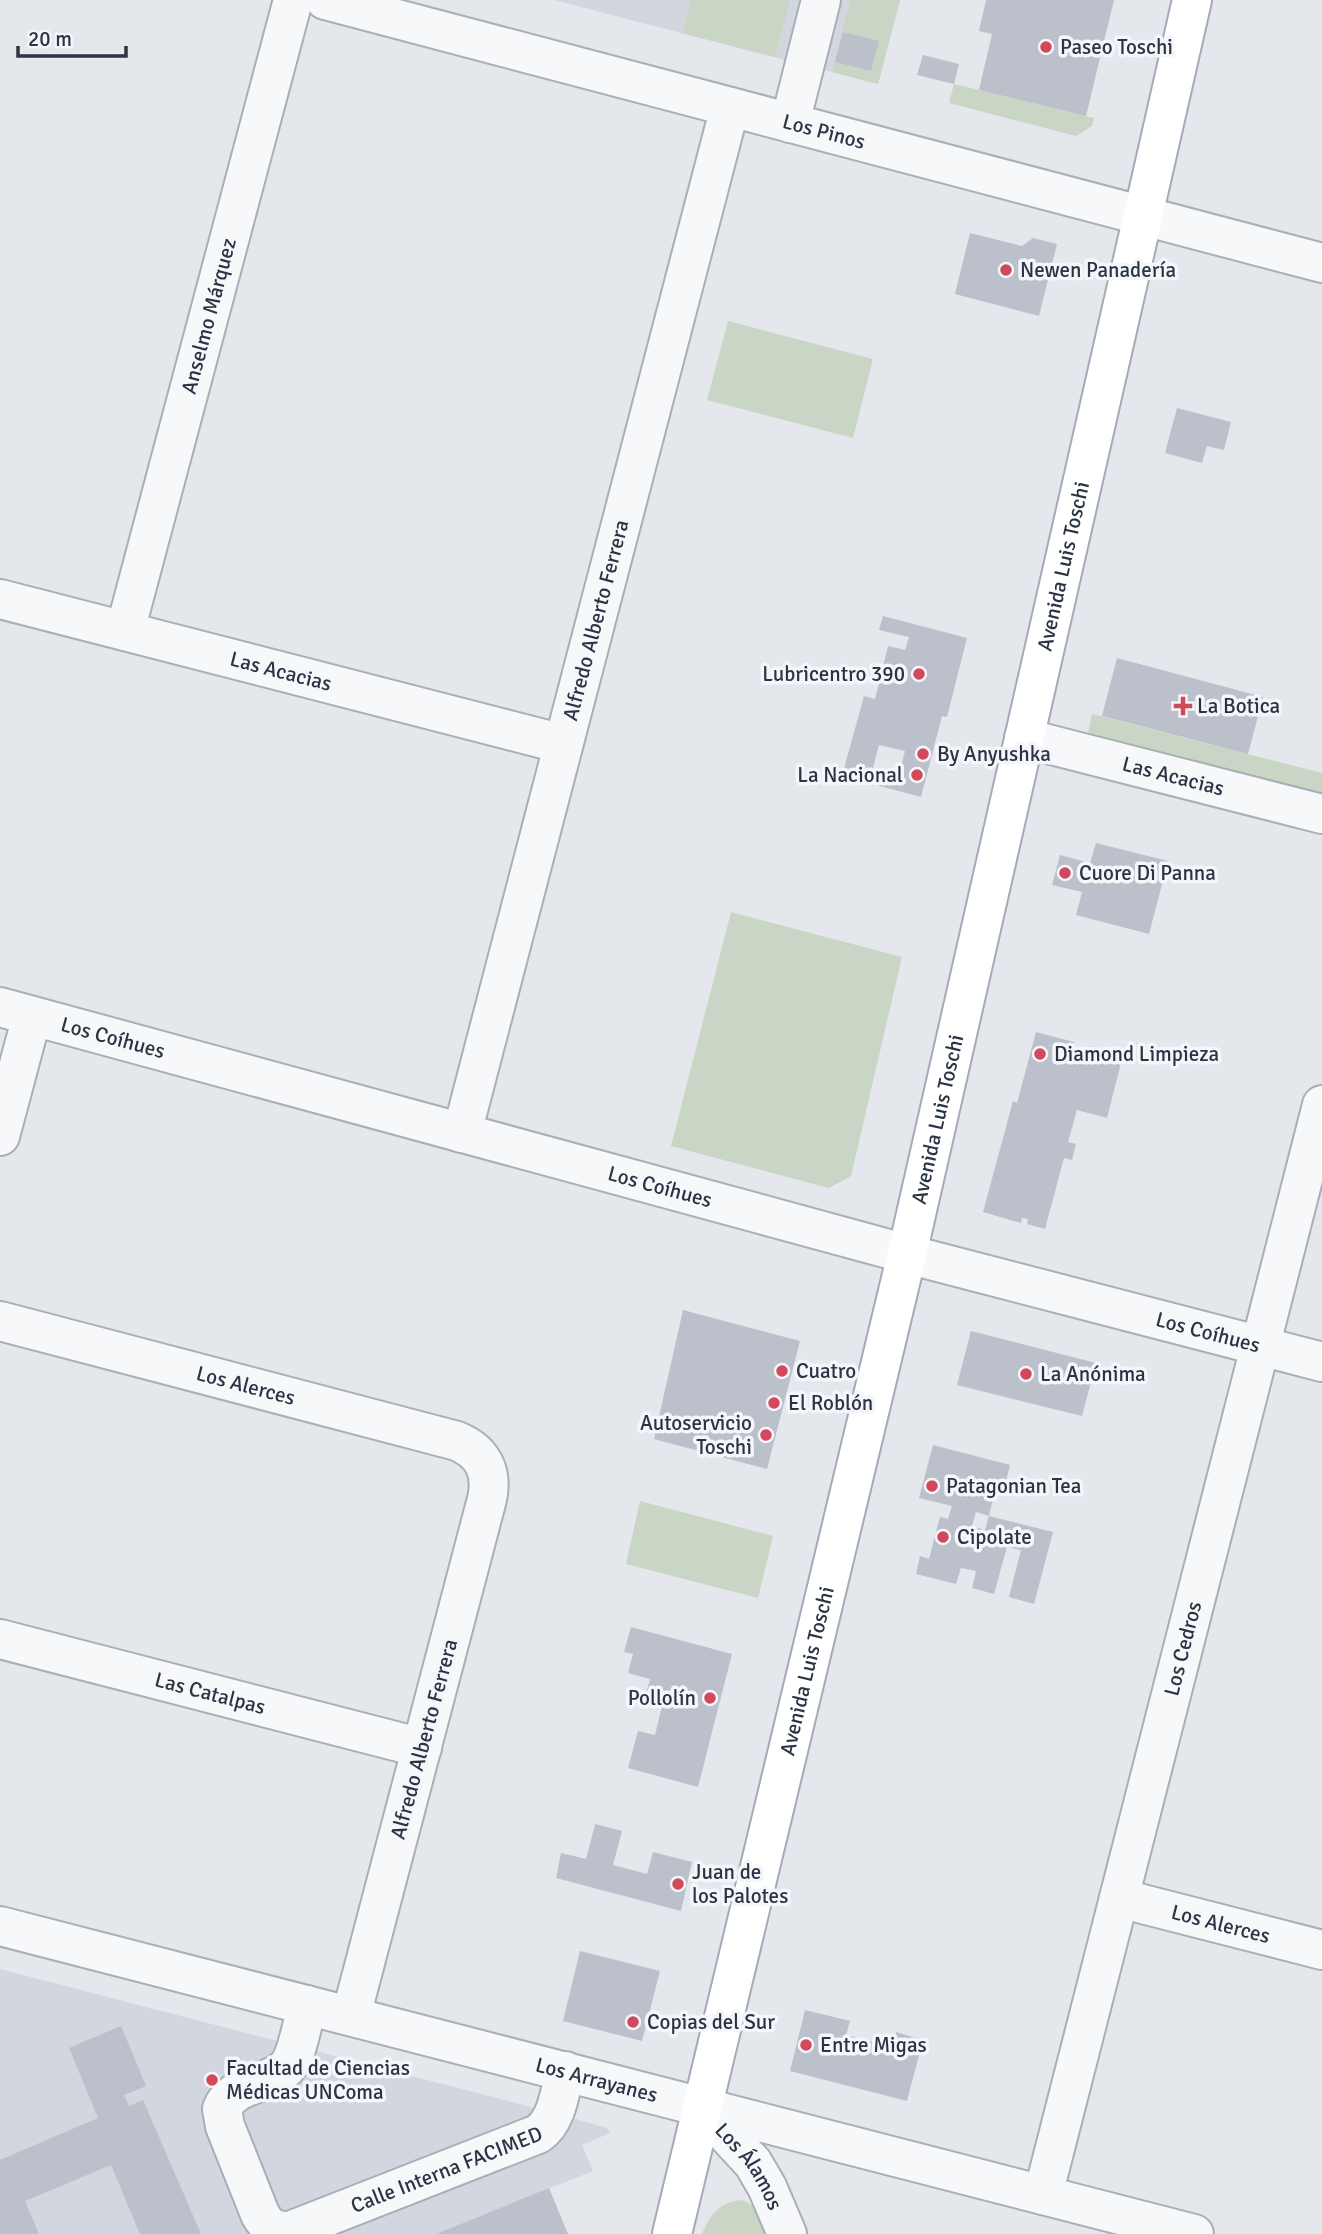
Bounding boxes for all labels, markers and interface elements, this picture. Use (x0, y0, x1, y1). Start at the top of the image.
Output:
scale bar (18, 14, 126, 58)
text: 20 m (28, 26, 72, 52)
place label: Paseo Toschi (1060, 34, 1173, 60)
marker: Paseo Toschi (1038, 39, 1054, 55)
street label: Los Pinos (780, 108, 868, 155)
street label: Anselmo Márquez (176, 235, 242, 397)
place label: Newen Panadería (1020, 257, 1176, 283)
marker: Newen Panadería (998, 262, 1014, 278)
street label: Avenida Luis Toschi (1031, 479, 1095, 654)
street label: Alfredo Alberto Ferrera (557, 517, 635, 723)
street label: Las Acacias (227, 646, 334, 697)
place label: Lubricentro 390 (762, 661, 905, 687)
marker: Lubricentro 390 (911, 666, 927, 682)
place label: La Botica (1197, 693, 1280, 719)
marker: La Botica (1175, 698, 1191, 714)
place label: By Anyushka (937, 741, 1051, 767)
marker: By Anyushka (915, 746, 931, 762)
street label: Las Acacias (1120, 751, 1227, 802)
place label: La Nacional (797, 762, 903, 788)
marker: La Nacional (909, 767, 925, 783)
place label: Cuore Di Panna (1079, 860, 1216, 886)
marker: Cuore Di Panna (1057, 865, 1073, 881)
street label: Los Coíhues (58, 1011, 168, 1064)
street label: Avenida Luis Toschi (906, 1032, 969, 1206)
place label: Diamond Limpieza (1054, 1041, 1219, 1067)
marker: Diamond Limpieza (1032, 1046, 1048, 1062)
street label: Los Coíhues (605, 1160, 715, 1213)
street label: Los Coíhues (1153, 1306, 1263, 1358)
place label: Cuatro (796, 1358, 856, 1384)
street label: Los Alerces (193, 1360, 298, 1411)
place label: La Anónima (1040, 1361, 1146, 1387)
marker: Cuatro (774, 1363, 790, 1379)
marker: La Anónima (1018, 1366, 1034, 1382)
place label: El Roblón (788, 1390, 873, 1416)
marker: El Roblón (766, 1395, 782, 1411)
place label: Autoservicio Toschi (640, 1410, 752, 1460)
marker: Autoservicio Toschi (758, 1427, 774, 1443)
place label: Patagonian Tea (946, 1473, 1081, 1499)
marker: Patagonian Tea (924, 1478, 940, 1494)
place label: Cipolate (957, 1524, 1032, 1550)
marker: Cipolate (935, 1529, 951, 1545)
street label: Avenida Luis Toschi (774, 1584, 840, 1758)
street label: Los Cedros (1158, 1599, 1207, 1699)
street label: Alfredo Alberto Ferrera (385, 1636, 463, 1842)
street label: Las Catalpas (152, 1667, 268, 1720)
place label: Pollolín (628, 1685, 696, 1711)
marker: Pollolín (702, 1690, 718, 1706)
place label: Juan de los Palotes (692, 1859, 788, 1909)
marker: Juan de los Palotes (670, 1876, 686, 1892)
street label: Los Alerces (1169, 1899, 1273, 1949)
place label: Copias del Sur (647, 2009, 775, 2035)
marker: Copias del Sur (625, 2014, 641, 2030)
place label: Entre Migas (820, 2032, 927, 2058)
marker: Entre Migas (798, 2037, 814, 2053)
street label: Los Arrayanes (533, 2052, 660, 2108)
place label: Facultad de Ciencias Médicas UNComa (226, 2055, 410, 2105)
marker: Facultad de Ciencias Médicas UNComa (204, 2072, 220, 2088)
street label: Los Álamos (709, 2117, 788, 2214)
street label: Calle Interna FACIMED (347, 2121, 546, 2219)

